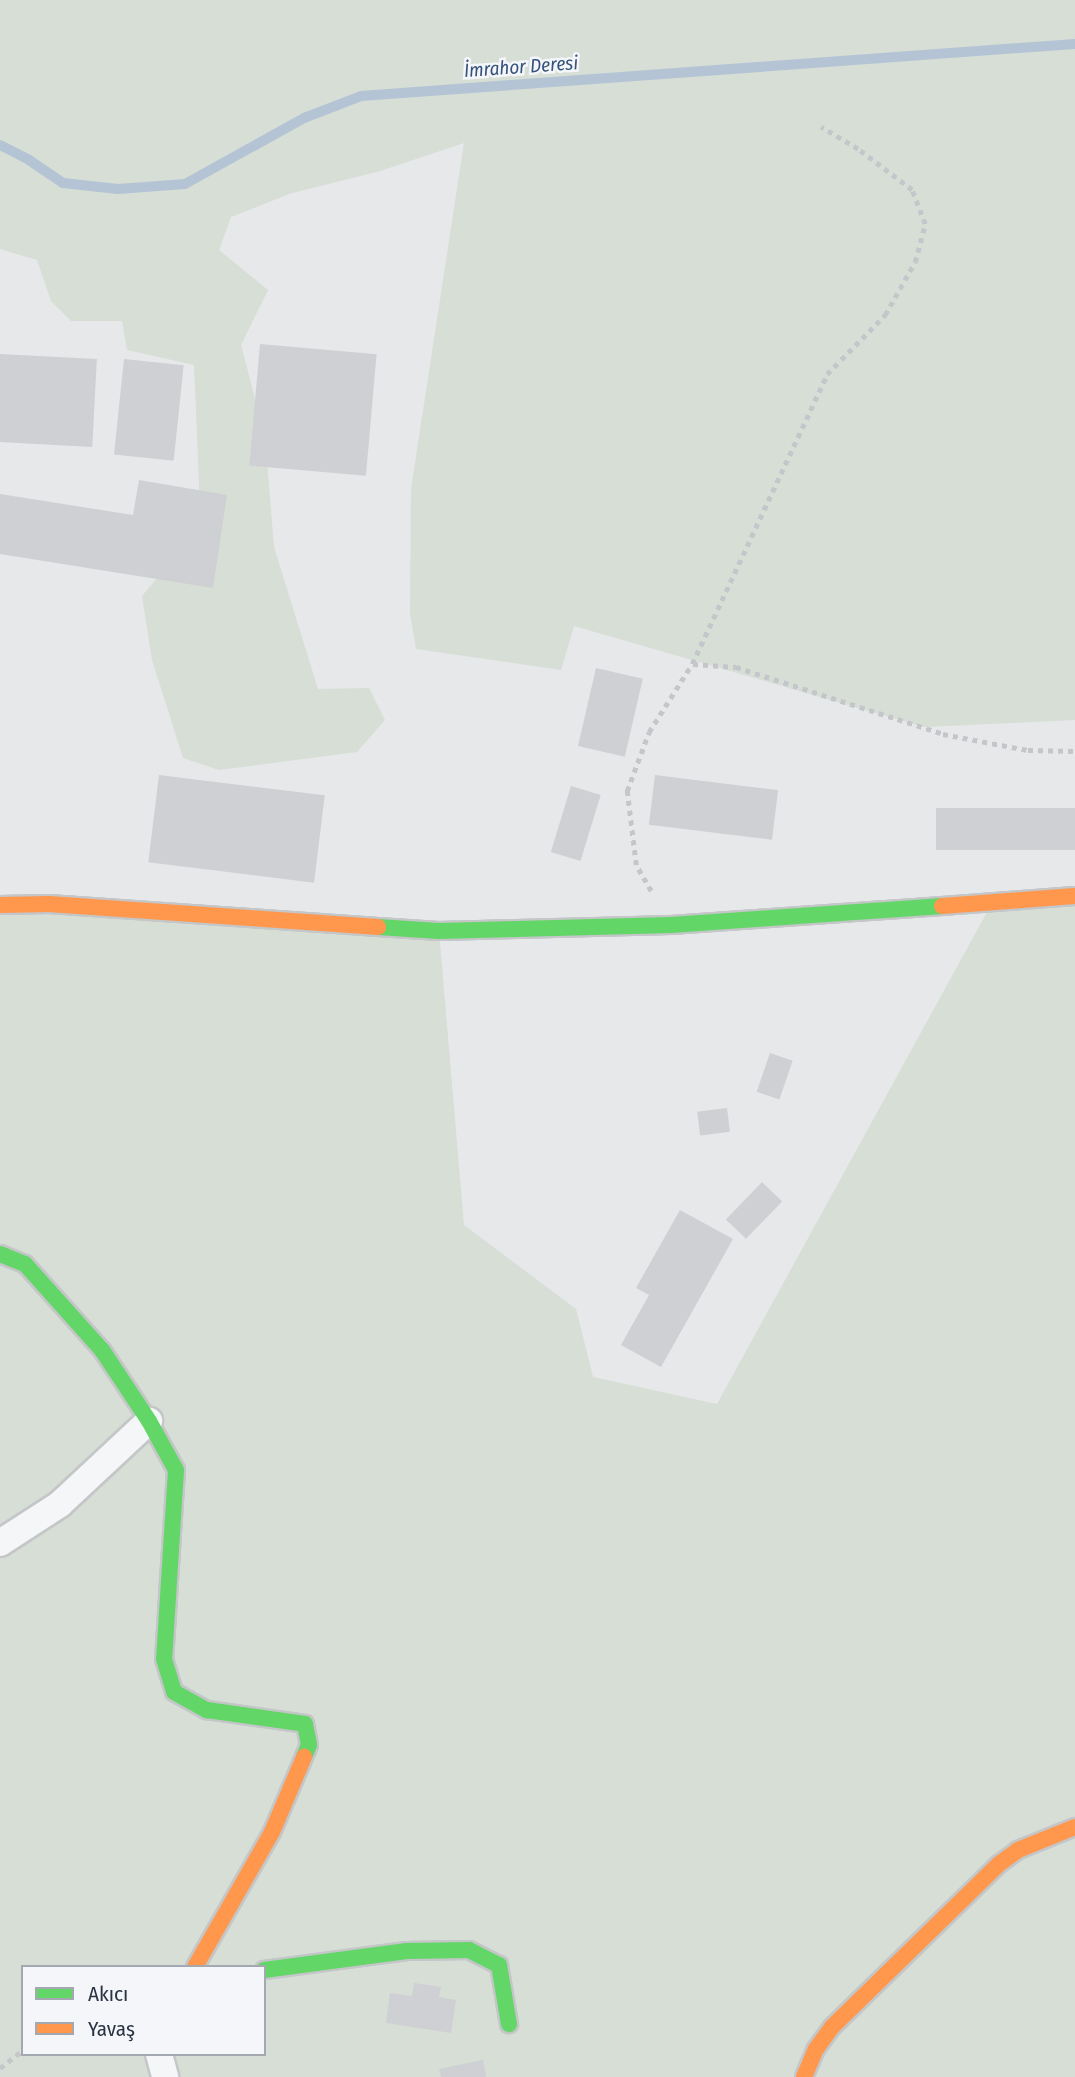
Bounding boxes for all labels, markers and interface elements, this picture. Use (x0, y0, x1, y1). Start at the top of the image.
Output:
water label: İmrahor Deresi (463, 52, 579, 82)
legend (21, 1965, 266, 2056)
text: Akıcı (88, 1981, 128, 2007)
text: Yavaş (88, 2016, 135, 2042)

